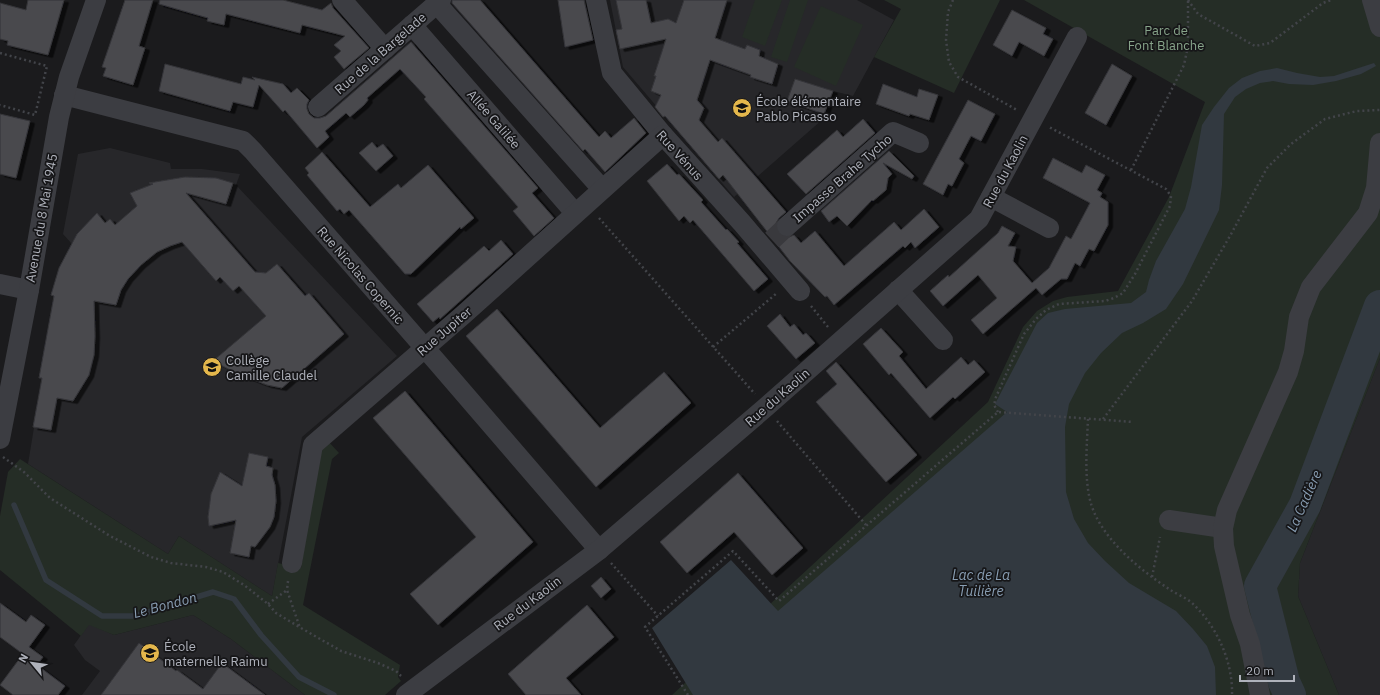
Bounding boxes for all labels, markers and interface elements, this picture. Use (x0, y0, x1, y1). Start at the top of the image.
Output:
street label: Rue de la Bargelade (331, 9, 430, 98)
park label: Parc de Font Blanche (1128, 22, 1204, 54)
street label: Allée Galilée (463, 86, 524, 153)
place label: École élémentaire Pablo Picasso (756, 93, 861, 125)
school or university icon: École élémentaire Pablo Picasso (731, 97, 753, 119)
street label: Rue Vénus (653, 127, 707, 184)
street label: Impasse Brahe Tycho (789, 131, 895, 226)
street label: Rue du Kaolin (979, 132, 1032, 211)
street label: Avenue du 8 Mai 1945 (22, 152, 61, 284)
street label: Rue Nicolas Copernic (314, 223, 408, 328)
street label: Rue Jupiter (413, 303, 475, 360)
place label: Collège Camille Claudel (226, 352, 317, 384)
school or university icon: Collège Camille Claudel (201, 356, 223, 378)
street label: Rue du Kaolin (741, 365, 813, 430)
water label: La Cadière (1282, 467, 1326, 535)
water label: Lac de La Tuilière (952, 566, 1010, 600)
street label: Rue du Kaolin (490, 572, 564, 634)
water label: Le Bondon (131, 588, 199, 622)
place label: École maternelle Raimu (164, 638, 268, 670)
school or university icon: École maternelle Raimu (139, 642, 161, 664)
north arrow (12, 643, 52, 683)
text: N (15, 651, 31, 665)
scale bar (1240, 657, 1294, 683)
text: 20 m (1246, 663, 1274, 678)

